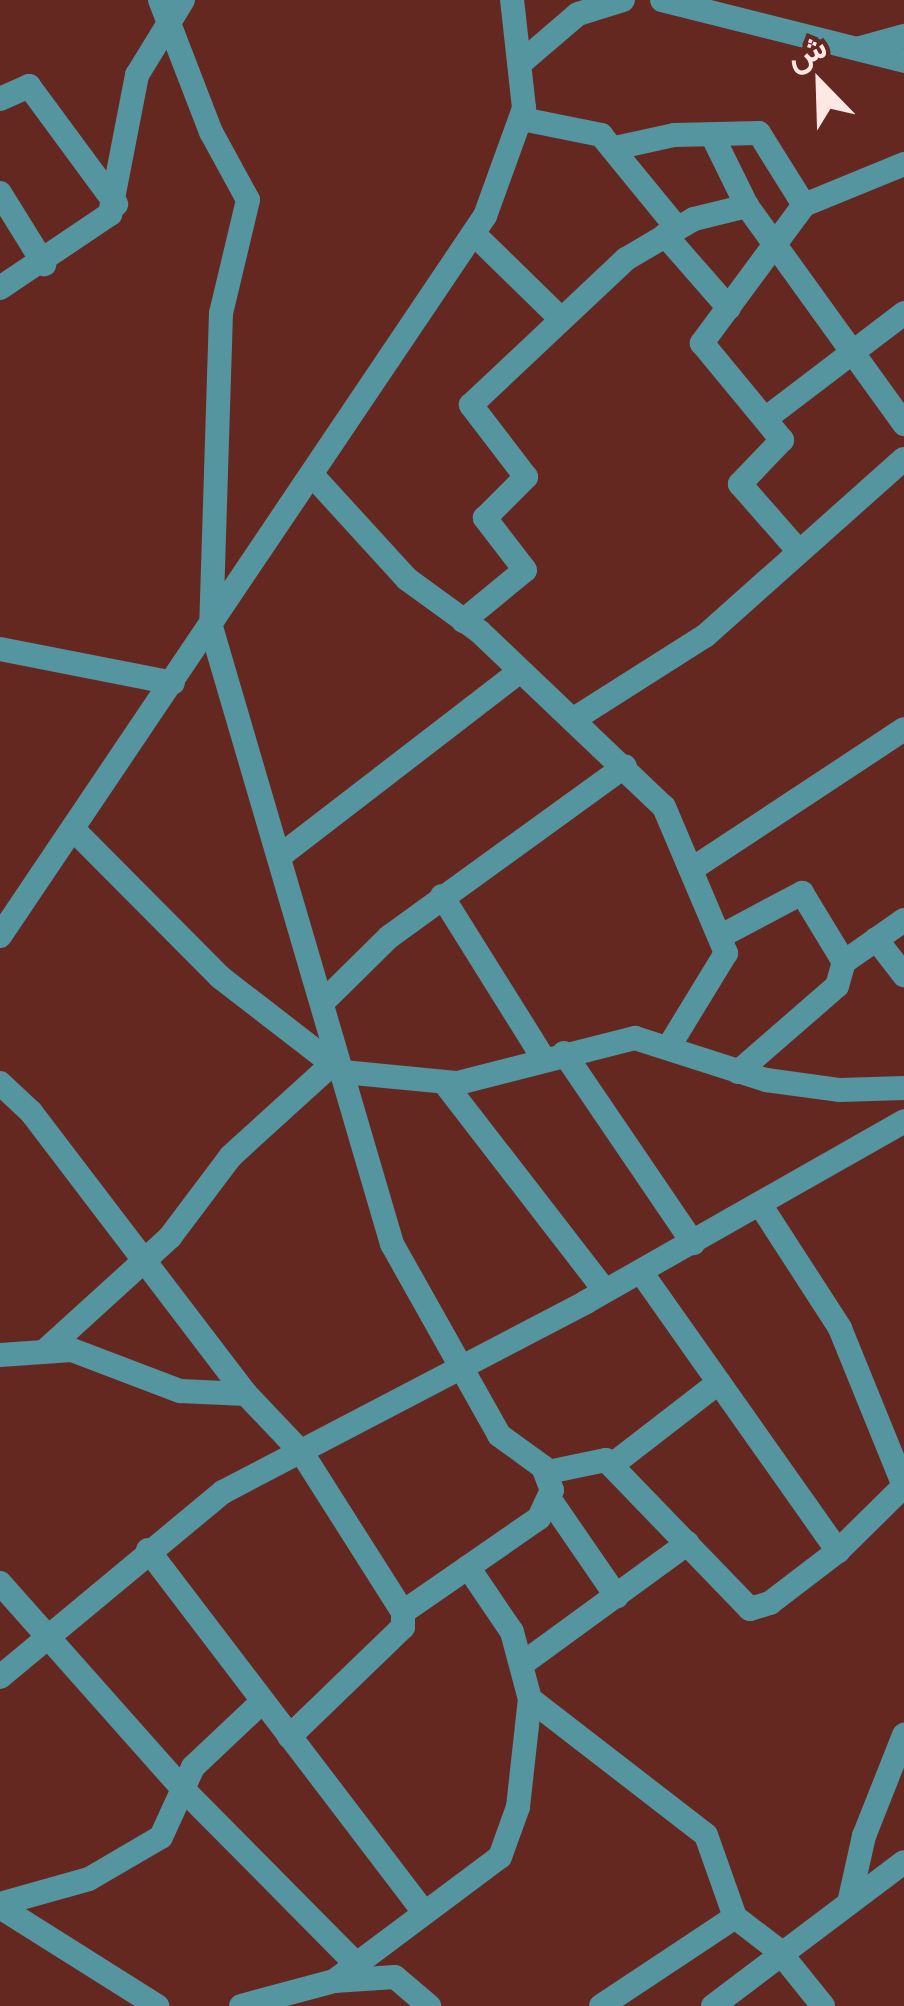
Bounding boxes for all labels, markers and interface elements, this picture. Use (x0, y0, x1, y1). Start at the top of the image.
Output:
north arrow (760, 24, 880, 144)
text: ش (780, 25, 832, 77)

